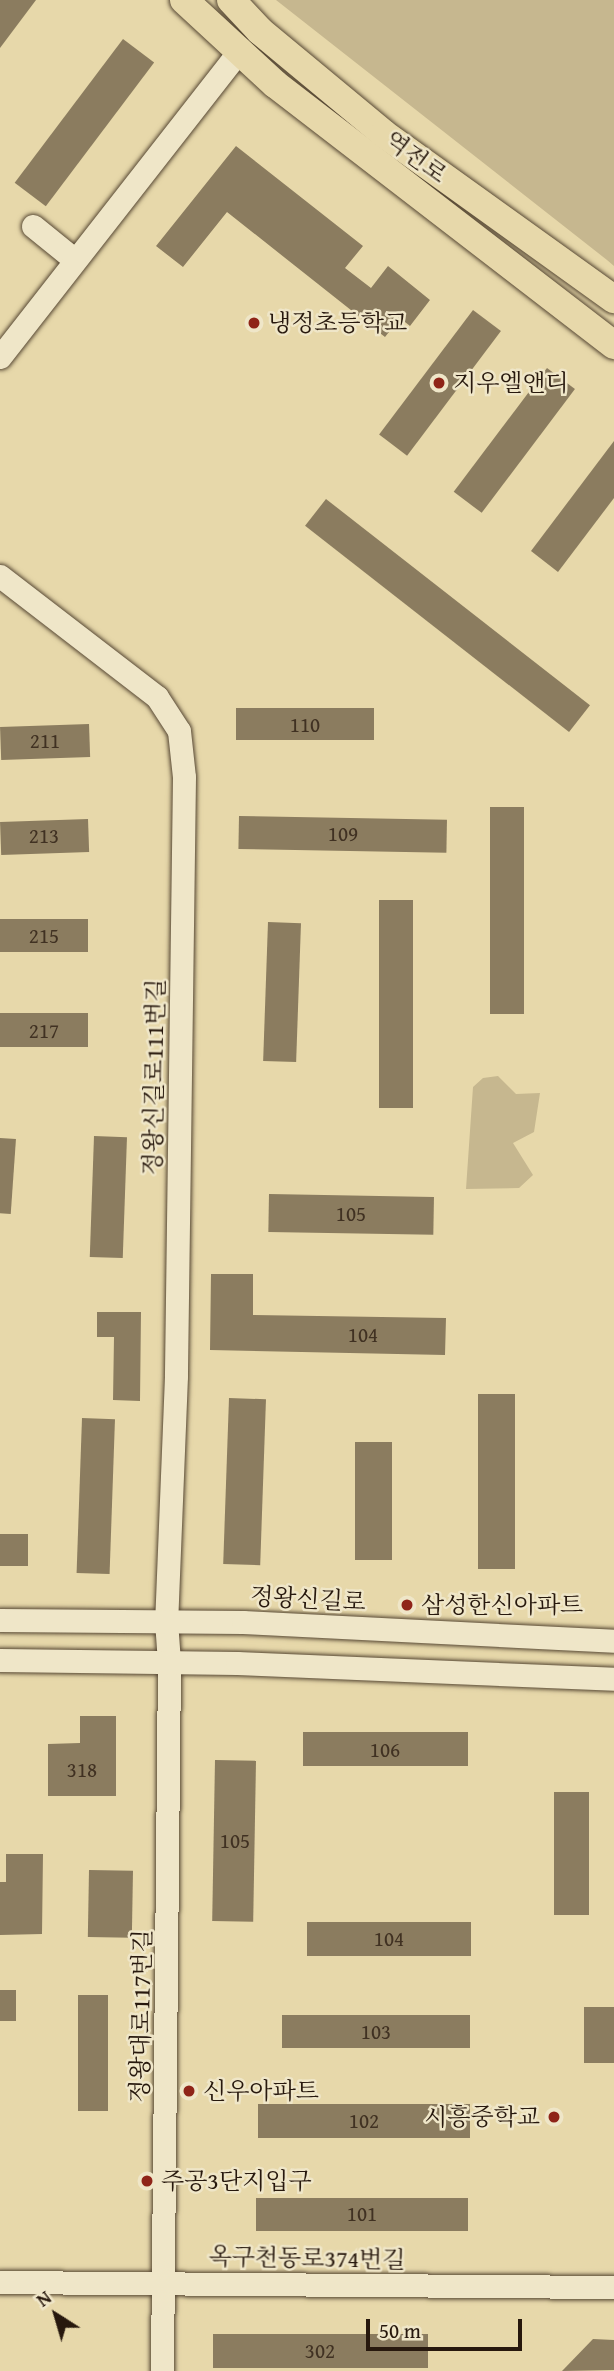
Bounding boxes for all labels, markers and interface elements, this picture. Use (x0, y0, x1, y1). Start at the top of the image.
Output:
street label: 역전로 (379, 125, 453, 189)
place label: 냉정초등학교 (268, 309, 407, 337)
marker: 냉정초등학교 (246, 315, 262, 331)
place label: 지우엘앤디 (453, 369, 569, 397)
marker: 지우엘앤디 (431, 375, 447, 391)
house number: 110 (290, 712, 320, 738)
house number: 211 (30, 728, 60, 754)
house number: 109 (328, 821, 358, 847)
house number: 213 (29, 823, 59, 849)
house number: 215 (29, 923, 59, 949)
street label: 정왕신길로111번길 (138, 978, 170, 1176)
house number: 217 (29, 1018, 59, 1044)
house number: 105 (336, 1201, 366, 1227)
house number: 104 (348, 1322, 378, 1348)
street label: 정왕신길로 (249, 1582, 367, 1616)
place label: 삼성한신아파트 (421, 1591, 583, 1619)
marker: 삼성한신아파트 (399, 1597, 415, 1613)
house number: 106 (370, 1737, 400, 1763)
house number: 318 (67, 1757, 97, 1783)
house number: 105 (220, 1828, 250, 1854)
house number: 104 (374, 1926, 404, 1952)
street label: 정왕대로117번길 (125, 1929, 157, 2103)
house number: 103 (361, 2019, 391, 2045)
place label: 신우아파트 (203, 2077, 319, 2105)
marker: 신우아파트 (181, 2083, 197, 2099)
place label: 시흥중학교 (424, 2103, 540, 2131)
house number: 102 (349, 2108, 379, 2134)
marker: 시흥중학교 (546, 2109, 562, 2125)
place label: 주공3단지입구 (161, 2167, 312, 2195)
marker: 주공3단지입구 (139, 2173, 155, 2189)
house number: 101 (347, 2201, 377, 2227)
street label: 옥구천동로374번길 (208, 2242, 406, 2274)
north arrow (21, 2280, 91, 2350)
text: N (30, 2283, 57, 2313)
scale bar (369, 2304, 525, 2348)
text: 50 m (379, 2315, 421, 2346)
house number: 302 (305, 2338, 335, 2364)

